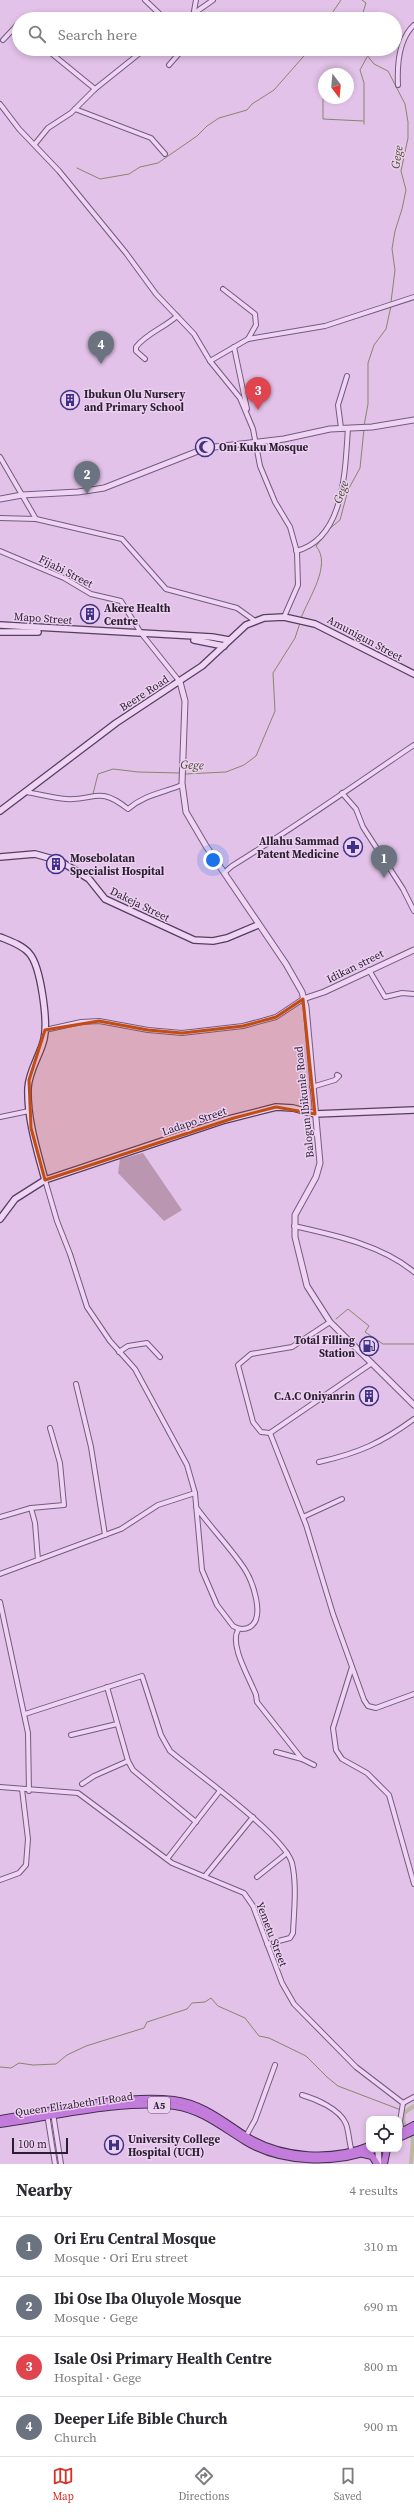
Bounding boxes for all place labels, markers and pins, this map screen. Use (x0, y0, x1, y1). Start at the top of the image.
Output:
pin: 4 (88, 331, 114, 364)
pin: 3 (245, 377, 271, 410)
place label: Ibukun Olu Nursery and Primary School (84, 387, 185, 415)
building icon: Ibukun Olu Nursery and Primary School (59, 389, 81, 411)
mosque icon: Oni Kuku Mosque (194, 436, 216, 458)
place label: Oni Kuku Mosque (219, 440, 309, 455)
pin: 2 (74, 461, 100, 494)
place label: Akere Health Centre (104, 601, 171, 629)
building icon: Akere Health Centre (79, 603, 101, 625)
place label: Allahu Sammad Patent Medicine (257, 834, 339, 862)
pharmacy icon: Allahu Sammad Patent Medicine (342, 836, 364, 858)
pin: 1 (371, 845, 397, 878)
place label: Mosebolatan Specialist Hospital (70, 851, 165, 879)
building icon: Mosebolatan Specialist Hospital (45, 853, 67, 875)
place label: Total Filling Station (294, 1333, 355, 1361)
fuel station icon: Total Filling Station (358, 1335, 380, 1357)
building icon: C.A.C Oniyanrin (358, 1385, 380, 1407)
place label: C.A.C Oniyanrin (274, 1389, 355, 1404)
place label: University College Hospital (UCH) (128, 2132, 220, 2160)
hospital icon: University College Hospital (UCH) (103, 2134, 125, 2156)

